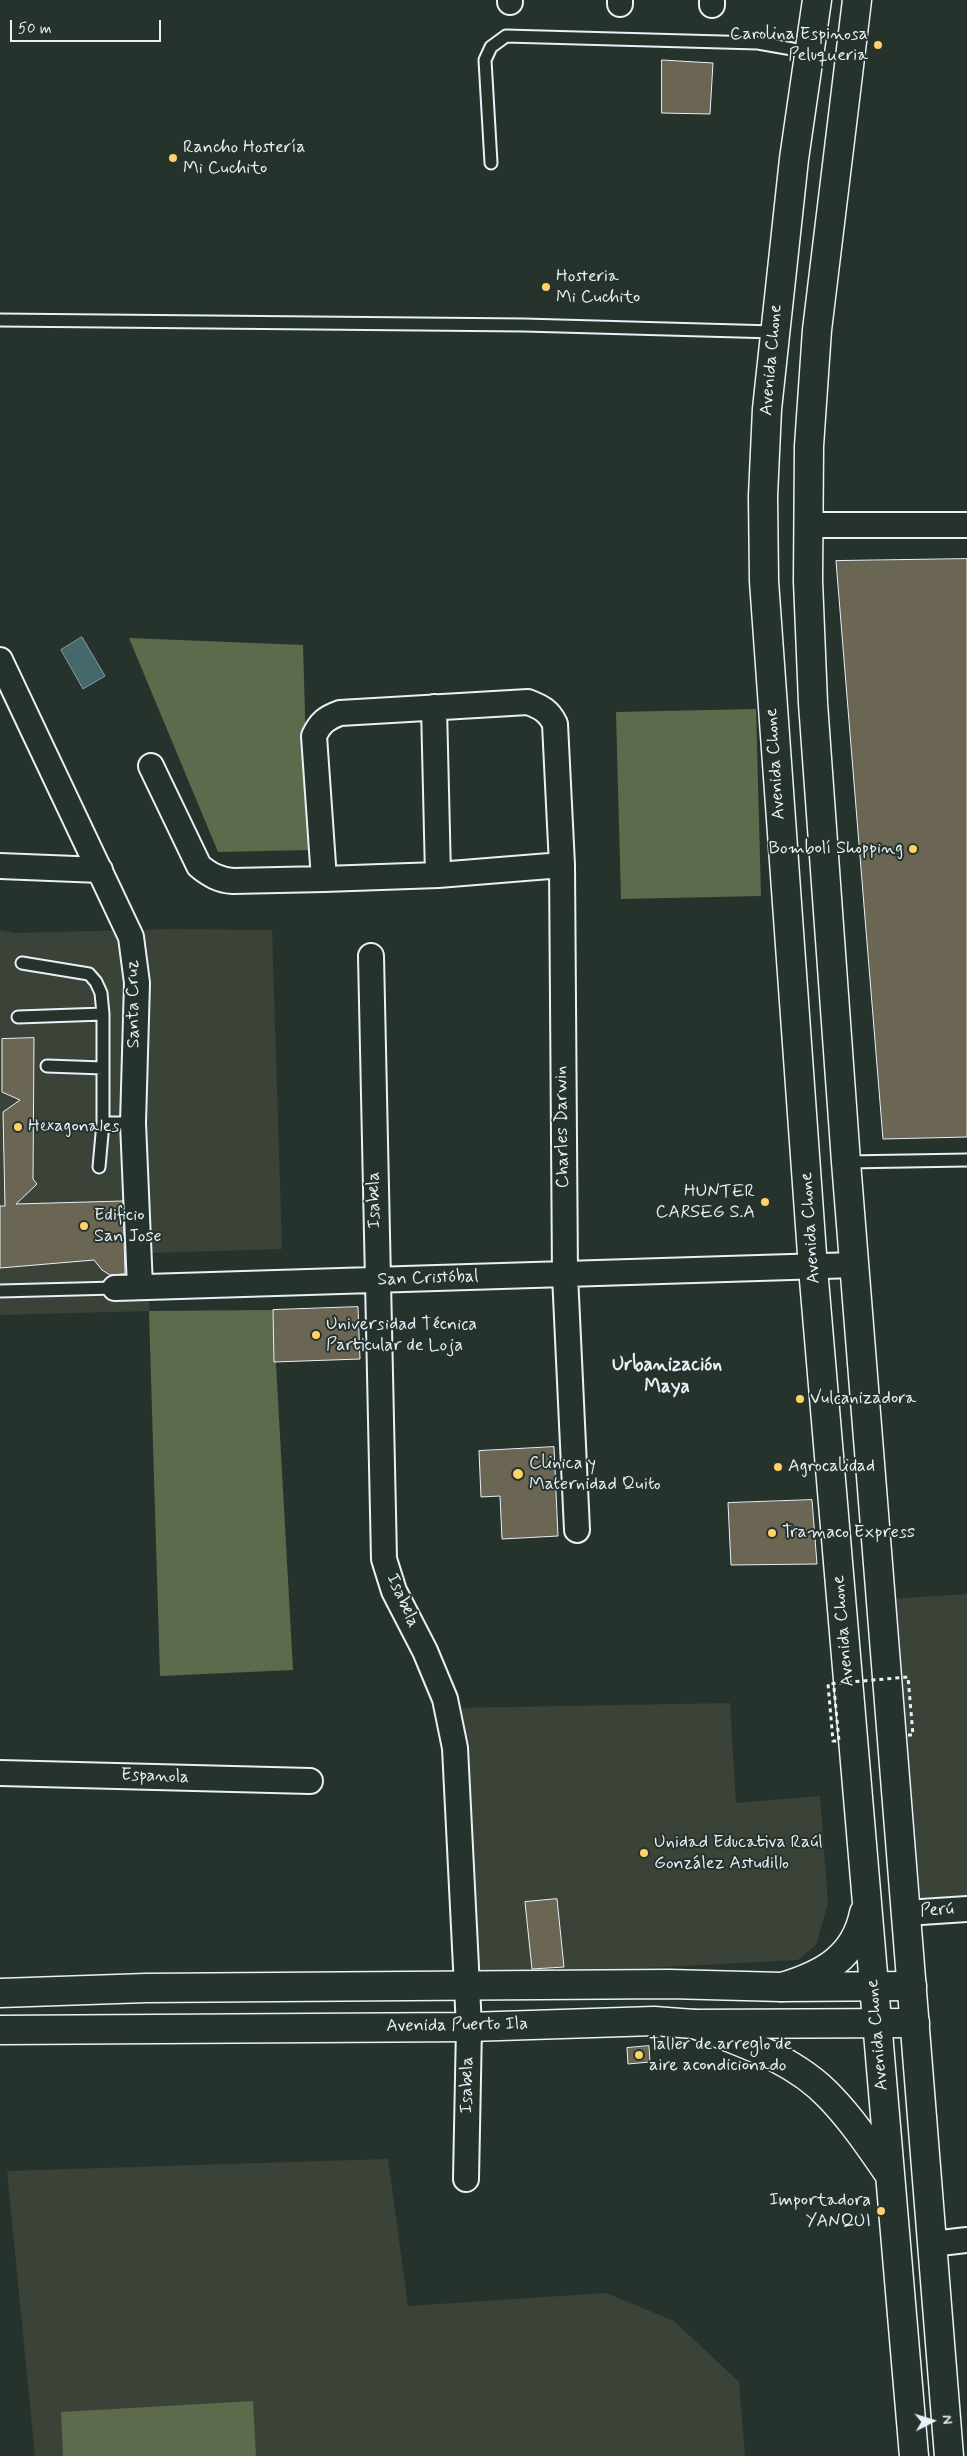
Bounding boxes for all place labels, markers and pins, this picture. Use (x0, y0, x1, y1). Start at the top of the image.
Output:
place label: Carolina Espinosa Peluqueria (730, 24, 868, 66)
marker: Carolina Espinosa Peluqueria (872, 39, 884, 51)
place label: Rancho Hostería Mi Cuchito (183, 137, 306, 180)
marker: Rancho Hostería Mi Cuchito (167, 152, 179, 164)
place label: Hosteria Mi Cuchito (556, 266, 640, 308)
marker: Hosteria Mi Cuchito (540, 281, 552, 293)
place label: Bombolí Shopping (769, 838, 903, 860)
marker: Bombolí Shopping (907, 843, 919, 855)
place label: Hexagonales (28, 1116, 120, 1138)
marker: Hexagonales (12, 1121, 24, 1133)
place label: HUNTER CARSEG S.A (656, 1181, 755, 1224)
marker: HUNTER CARSEG S.A (759, 1196, 771, 1208)
place label: Edificio San Jose (94, 1205, 162, 1248)
marker: Edificio San Jose (78, 1220, 90, 1232)
place label: Universidad Técnica Particular de Loja (326, 1314, 477, 1356)
marker: Universidad Técnica Particular de Loja (310, 1329, 322, 1341)
place label: Vulcanizadora (810, 1388, 916, 1410)
marker: Vulcanizadora (794, 1393, 806, 1405)
place label: Clinica y Maternidad Quito (529, 1453, 661, 1496)
place label: Agrocalidad (788, 1456, 875, 1478)
marker: Agrocalidad (772, 1461, 784, 1473)
marker: Clinica y Maternidad Quito (511, 1467, 525, 1481)
place label: Tramaco Express (782, 1522, 915, 1544)
marker: Tramaco Express (766, 1527, 778, 1539)
place label: Unidad Educativa Raúl González Astudillo (654, 1832, 823, 1875)
marker: Unidad Educativa Raúl González Astudillo (638, 1847, 650, 1859)
place label: Taller de arreglo de aire acondicionado (649, 2034, 792, 2076)
marker: Taller de arreglo de aire acondicionado (633, 2049, 645, 2061)
place label: Importadora YANQUI (769, 2190, 871, 2232)
marker: Importadora YANQUI (875, 2205, 887, 2217)

